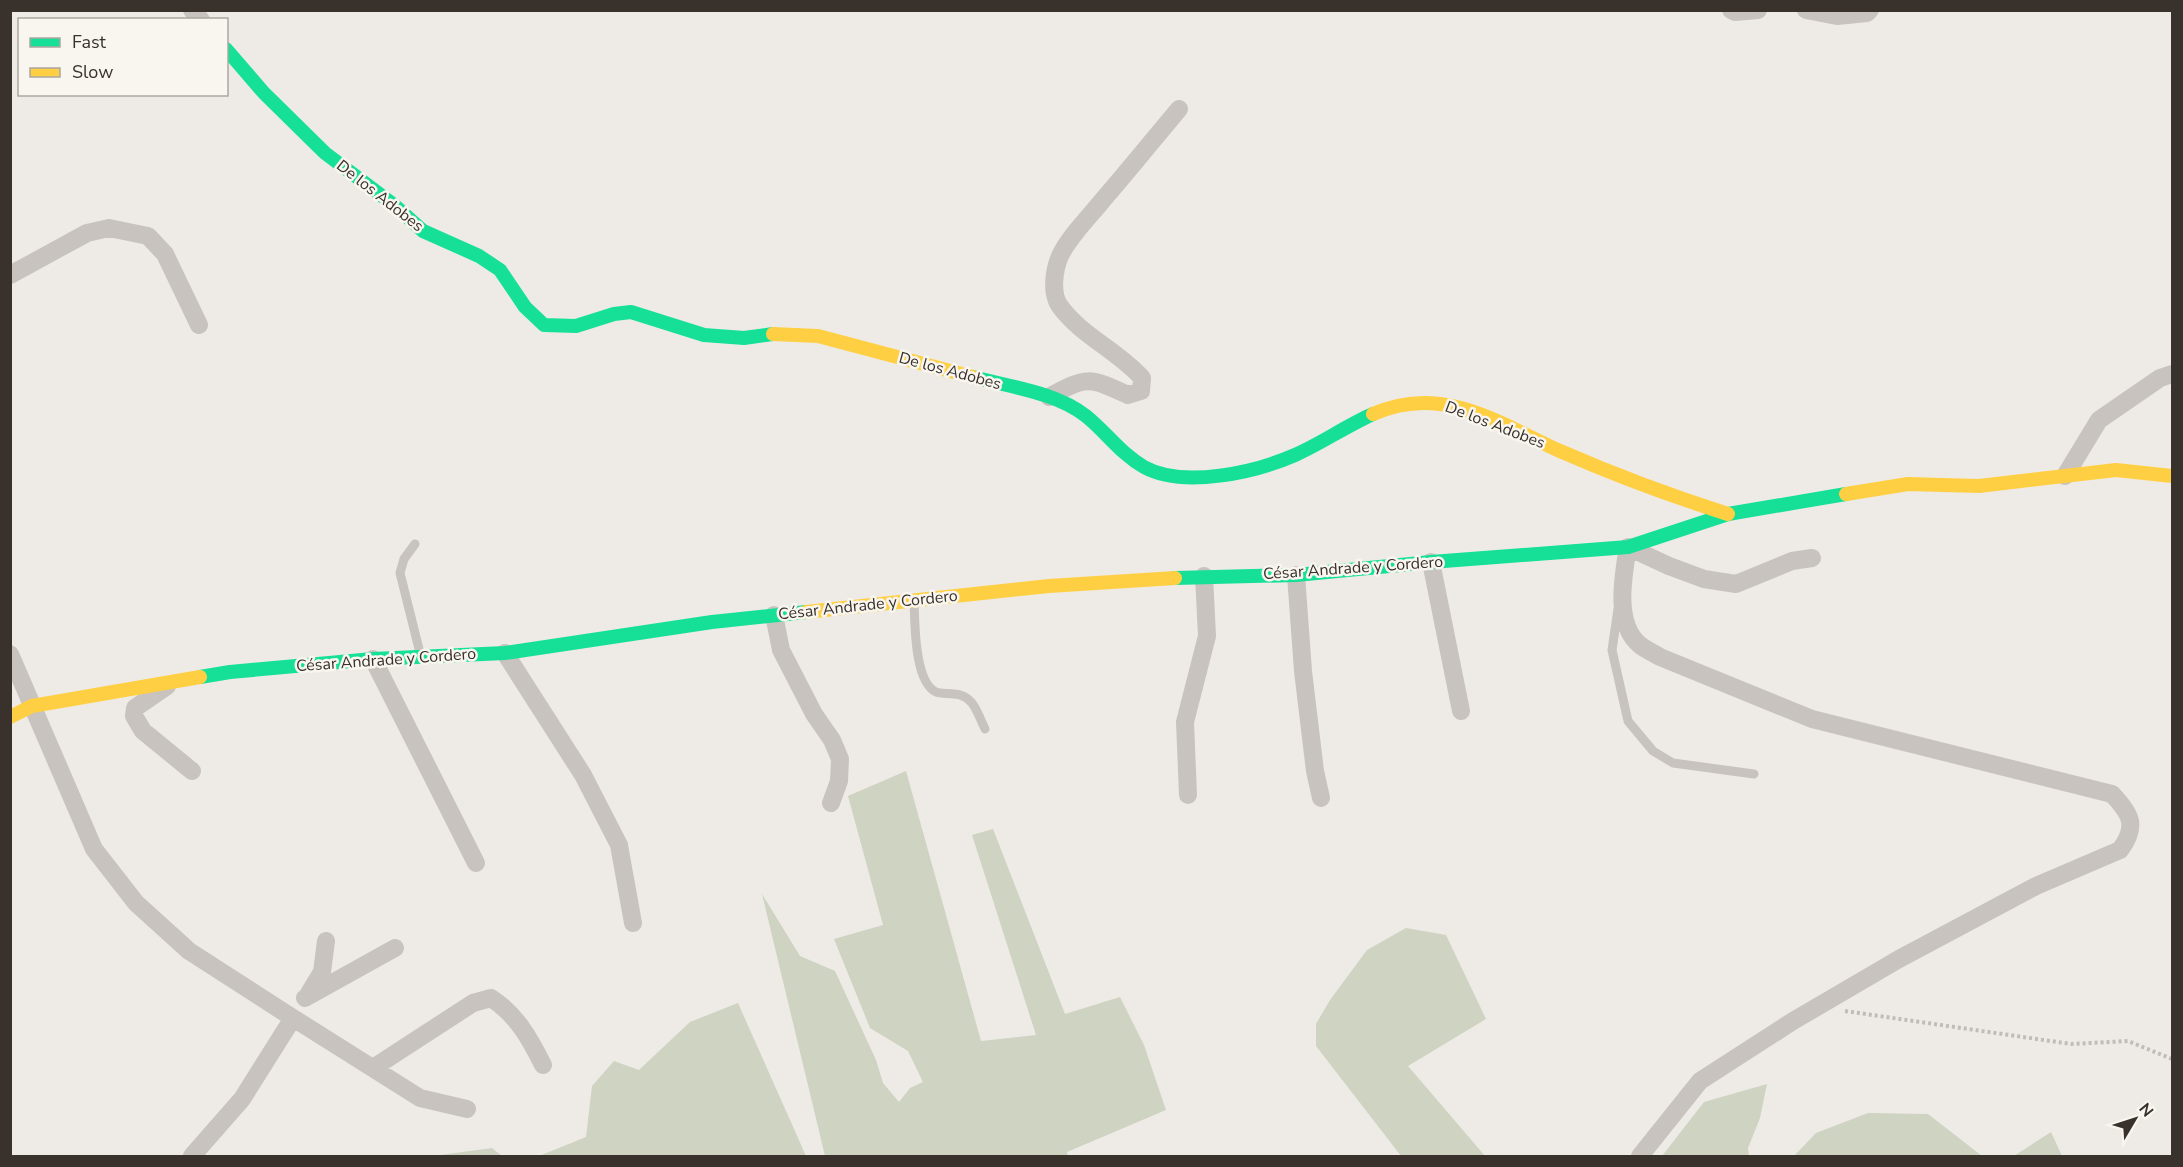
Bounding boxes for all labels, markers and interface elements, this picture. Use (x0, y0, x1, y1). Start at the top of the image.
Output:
legend (18, 18, 228, 96)
text: Fast (72, 30, 107, 54)
text: Slow (72, 60, 113, 84)
street label: De los Adobes (332, 155, 428, 237)
street label: De los Adobes (896, 347, 1004, 395)
street label: De los Adobes (1442, 396, 1548, 454)
street label: César Andrade y Cordero (1262, 551, 1444, 585)
street label: César Andrade y Cordero (777, 585, 959, 625)
street label: César Andrade y Cordero (295, 643, 477, 677)
north arrow (2105, 1089, 2165, 1149)
text: N (2134, 1099, 2158, 1122)

